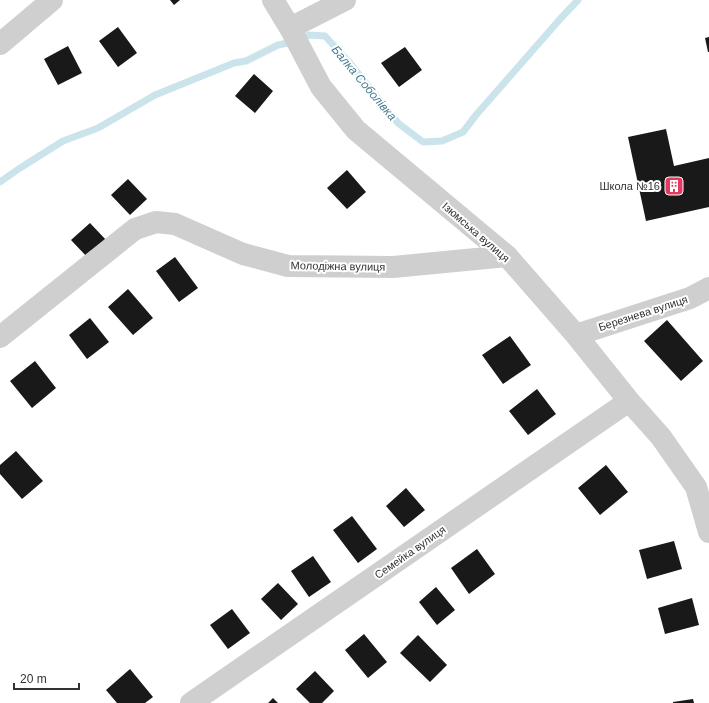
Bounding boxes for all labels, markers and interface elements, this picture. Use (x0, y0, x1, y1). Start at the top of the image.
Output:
water label: Балка Соболівка (329, 43, 400, 123)
building icon: Школа №16 (663, 175, 685, 197)
place label: Школа №16 (599, 180, 660, 192)
street label: Ізюмська вулиця (440, 200, 512, 264)
street label: Молодіжна вулиця (291, 259, 386, 273)
street label: Березнева вулиця (597, 293, 689, 333)
street label: Семейка вулиця (372, 523, 448, 581)
scale bar (14, 665, 79, 691)
text: 20 m (20, 672, 47, 686)

